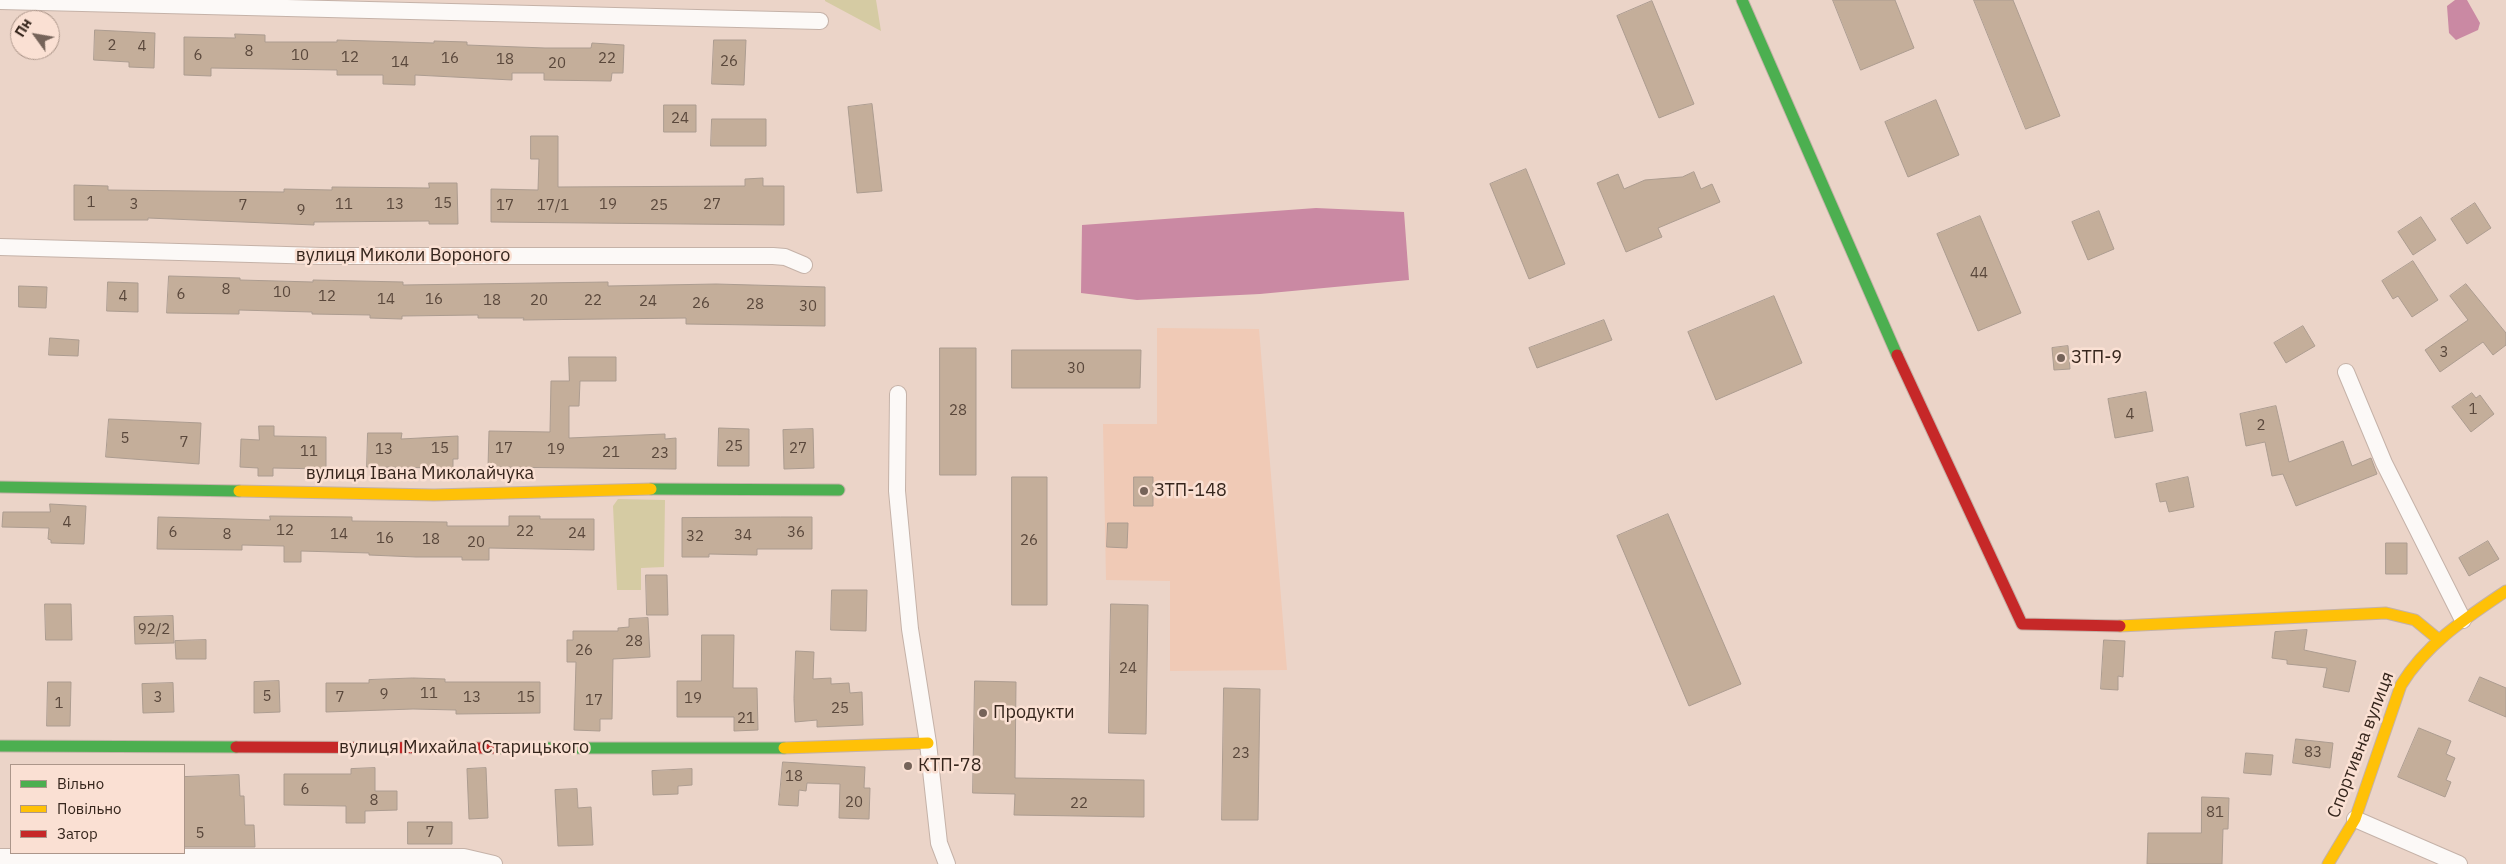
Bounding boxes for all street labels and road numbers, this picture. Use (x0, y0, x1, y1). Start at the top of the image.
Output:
street label: вулиця Миколи Вороного (296, 245, 510, 267)
street label: вулиця Івана Миколайчука (306, 463, 534, 485)
street label: Спортивна вулиця (2323, 669, 2399, 821)
street label: вулиця Михайла Старицького (339, 737, 589, 759)

